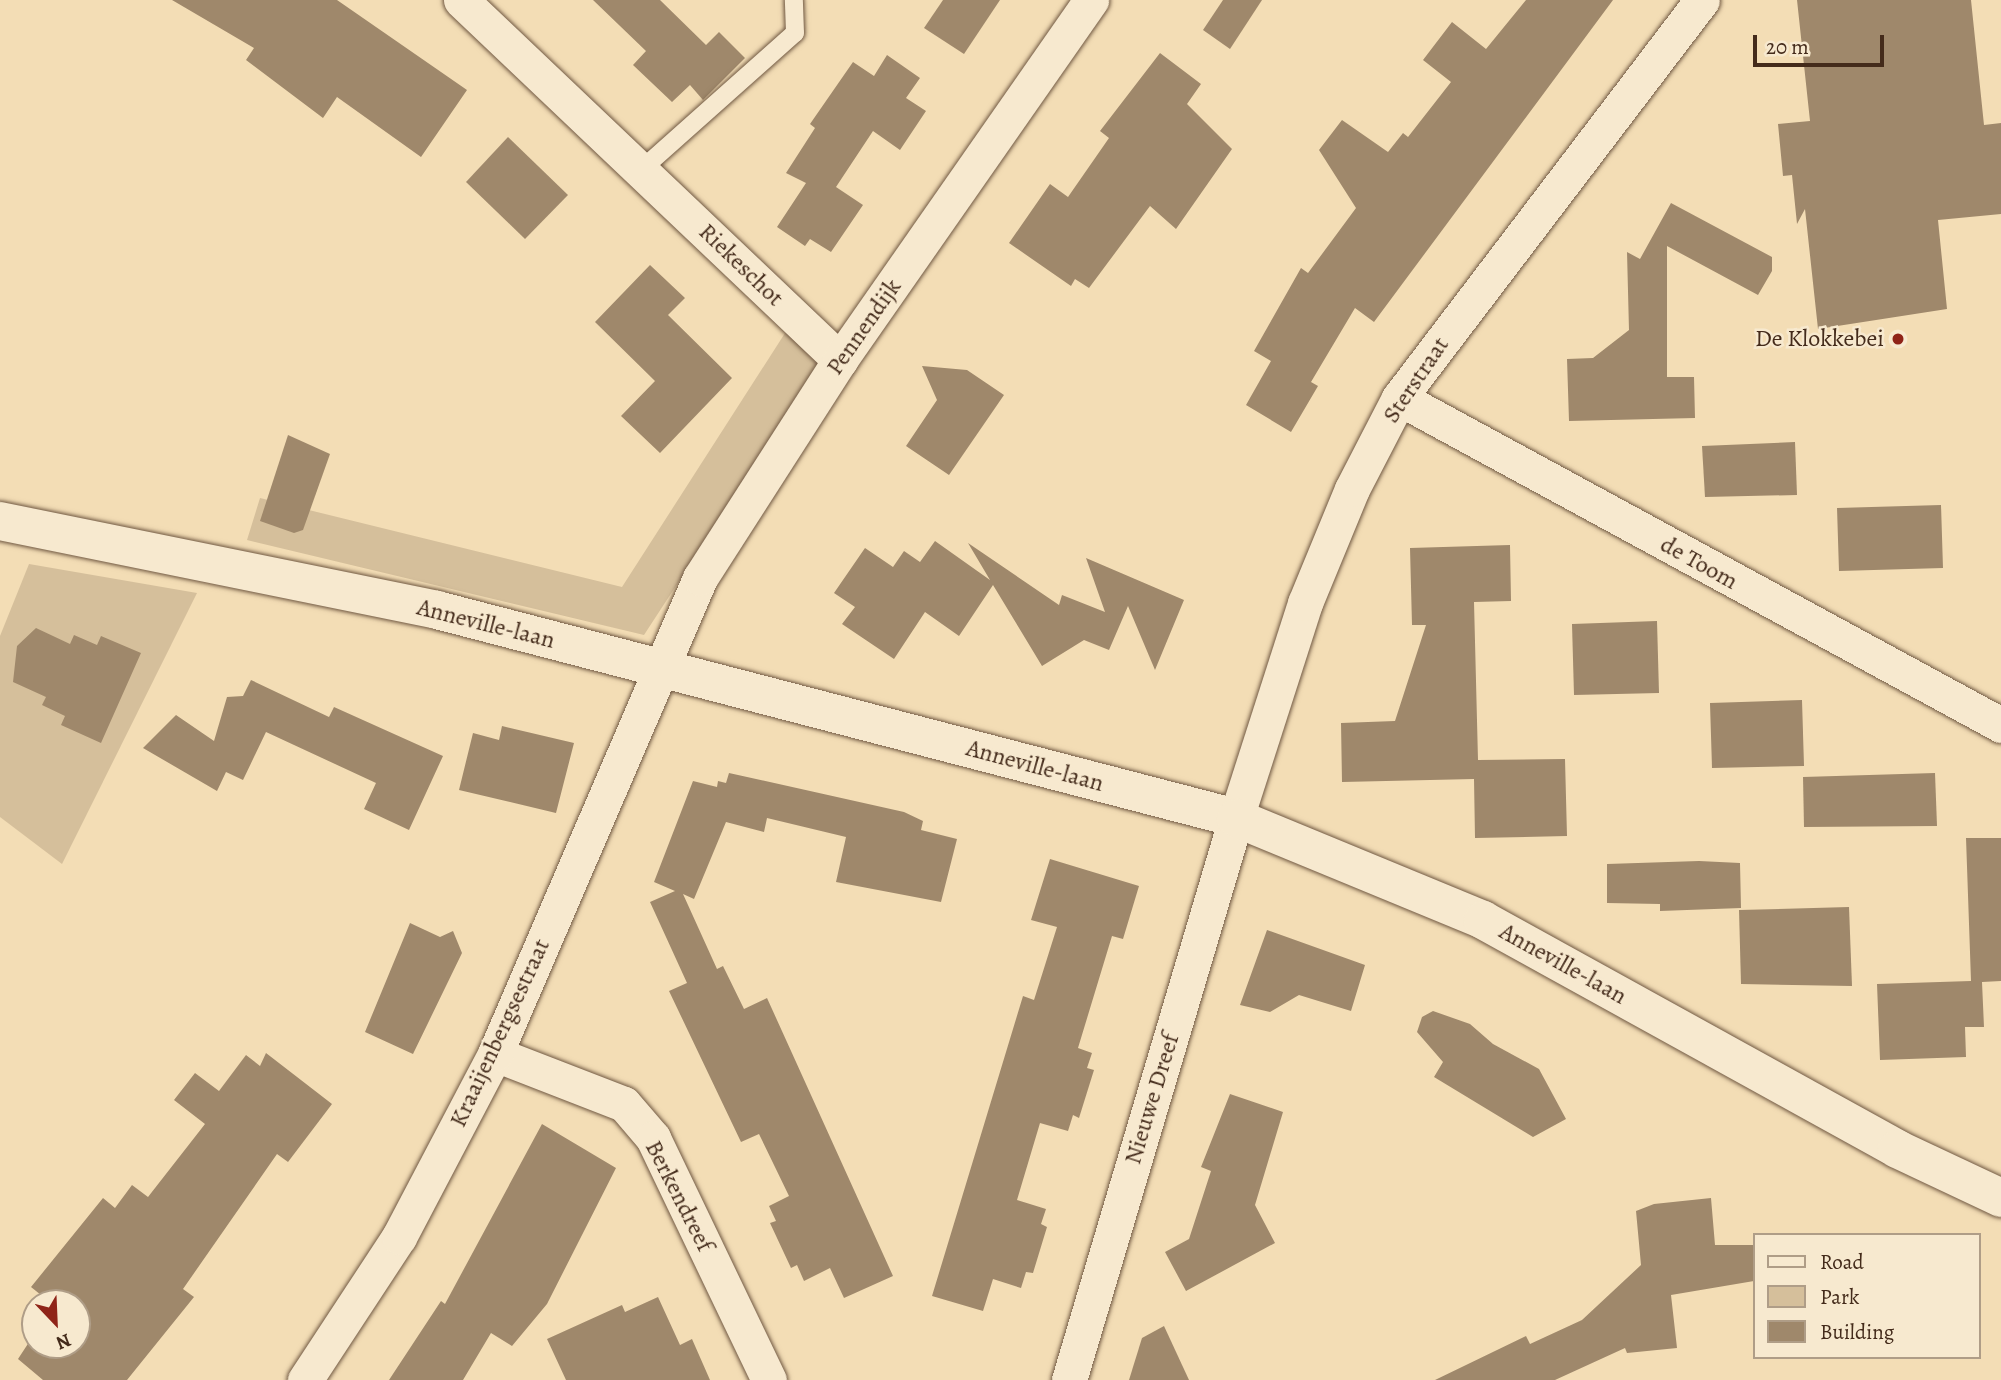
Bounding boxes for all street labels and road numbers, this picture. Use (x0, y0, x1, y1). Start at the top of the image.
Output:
street label: Riekeschot (693, 218, 789, 312)
street label: Pennendijk (820, 273, 908, 381)
street label: Sterstraat (1377, 332, 1455, 428)
street label: de Toom (1655, 530, 1743, 596)
street label: Anneville-laan (414, 593, 558, 655)
street label: Anneville-laan (963, 734, 1107, 798)
street label: Anneville-laan (1494, 917, 1632, 1011)
street label: Kraaijenbergsestraat (444, 934, 556, 1132)
street label: Nieuwe Dreef (1119, 1030, 1185, 1168)
street label: Berkendreef (639, 1136, 719, 1256)

